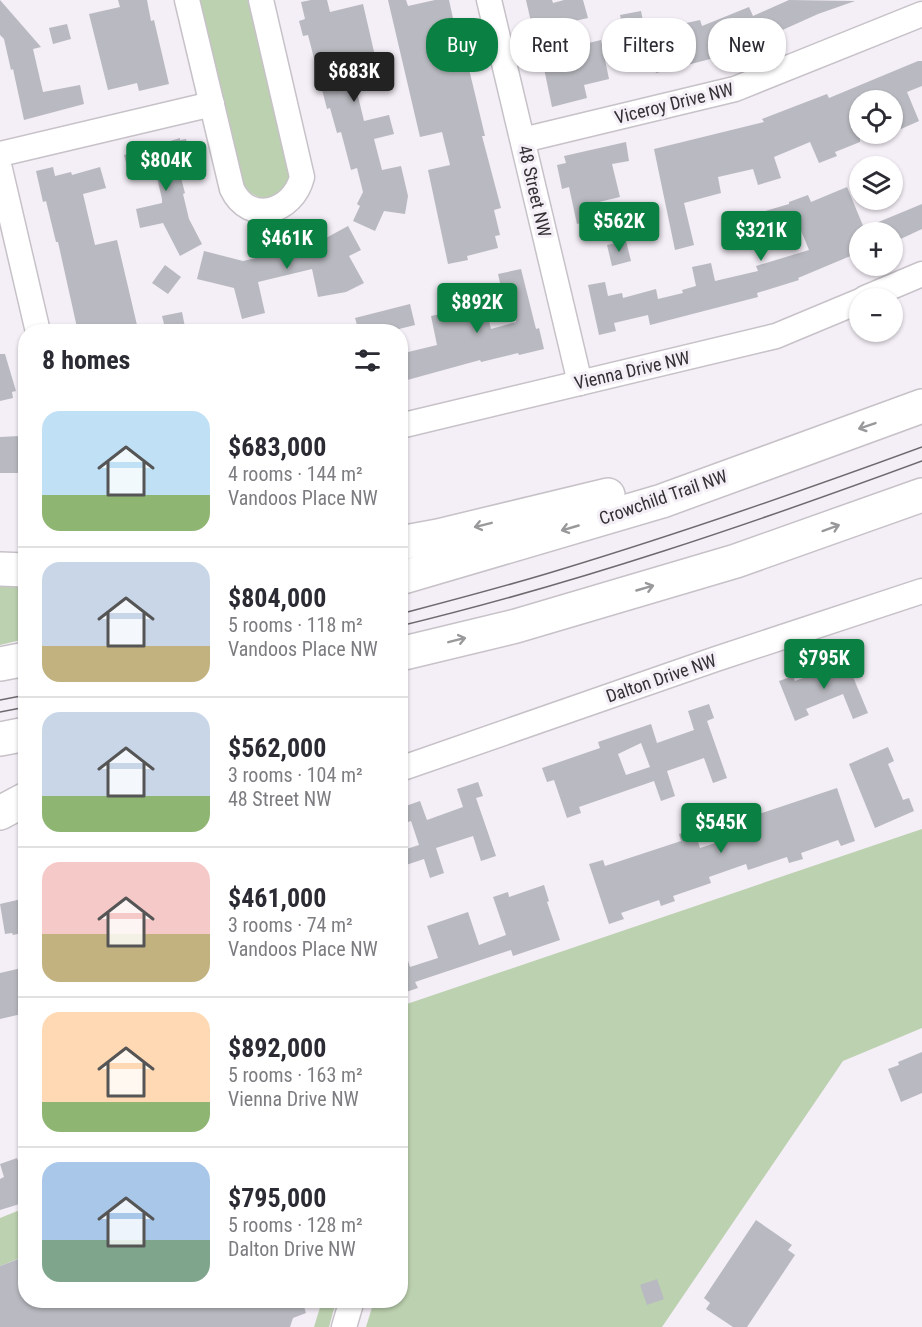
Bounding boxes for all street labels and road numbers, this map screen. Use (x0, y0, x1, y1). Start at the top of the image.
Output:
street label: Viceroy Drive NW (612, 78, 736, 128)
street label: 48 Street NW (514, 143, 556, 239)
street label: Vienna Drive NW (572, 346, 692, 393)
street label: Crowchild Trail NW (596, 465, 730, 529)
street label: Dalton Drive NW (603, 649, 719, 707)

